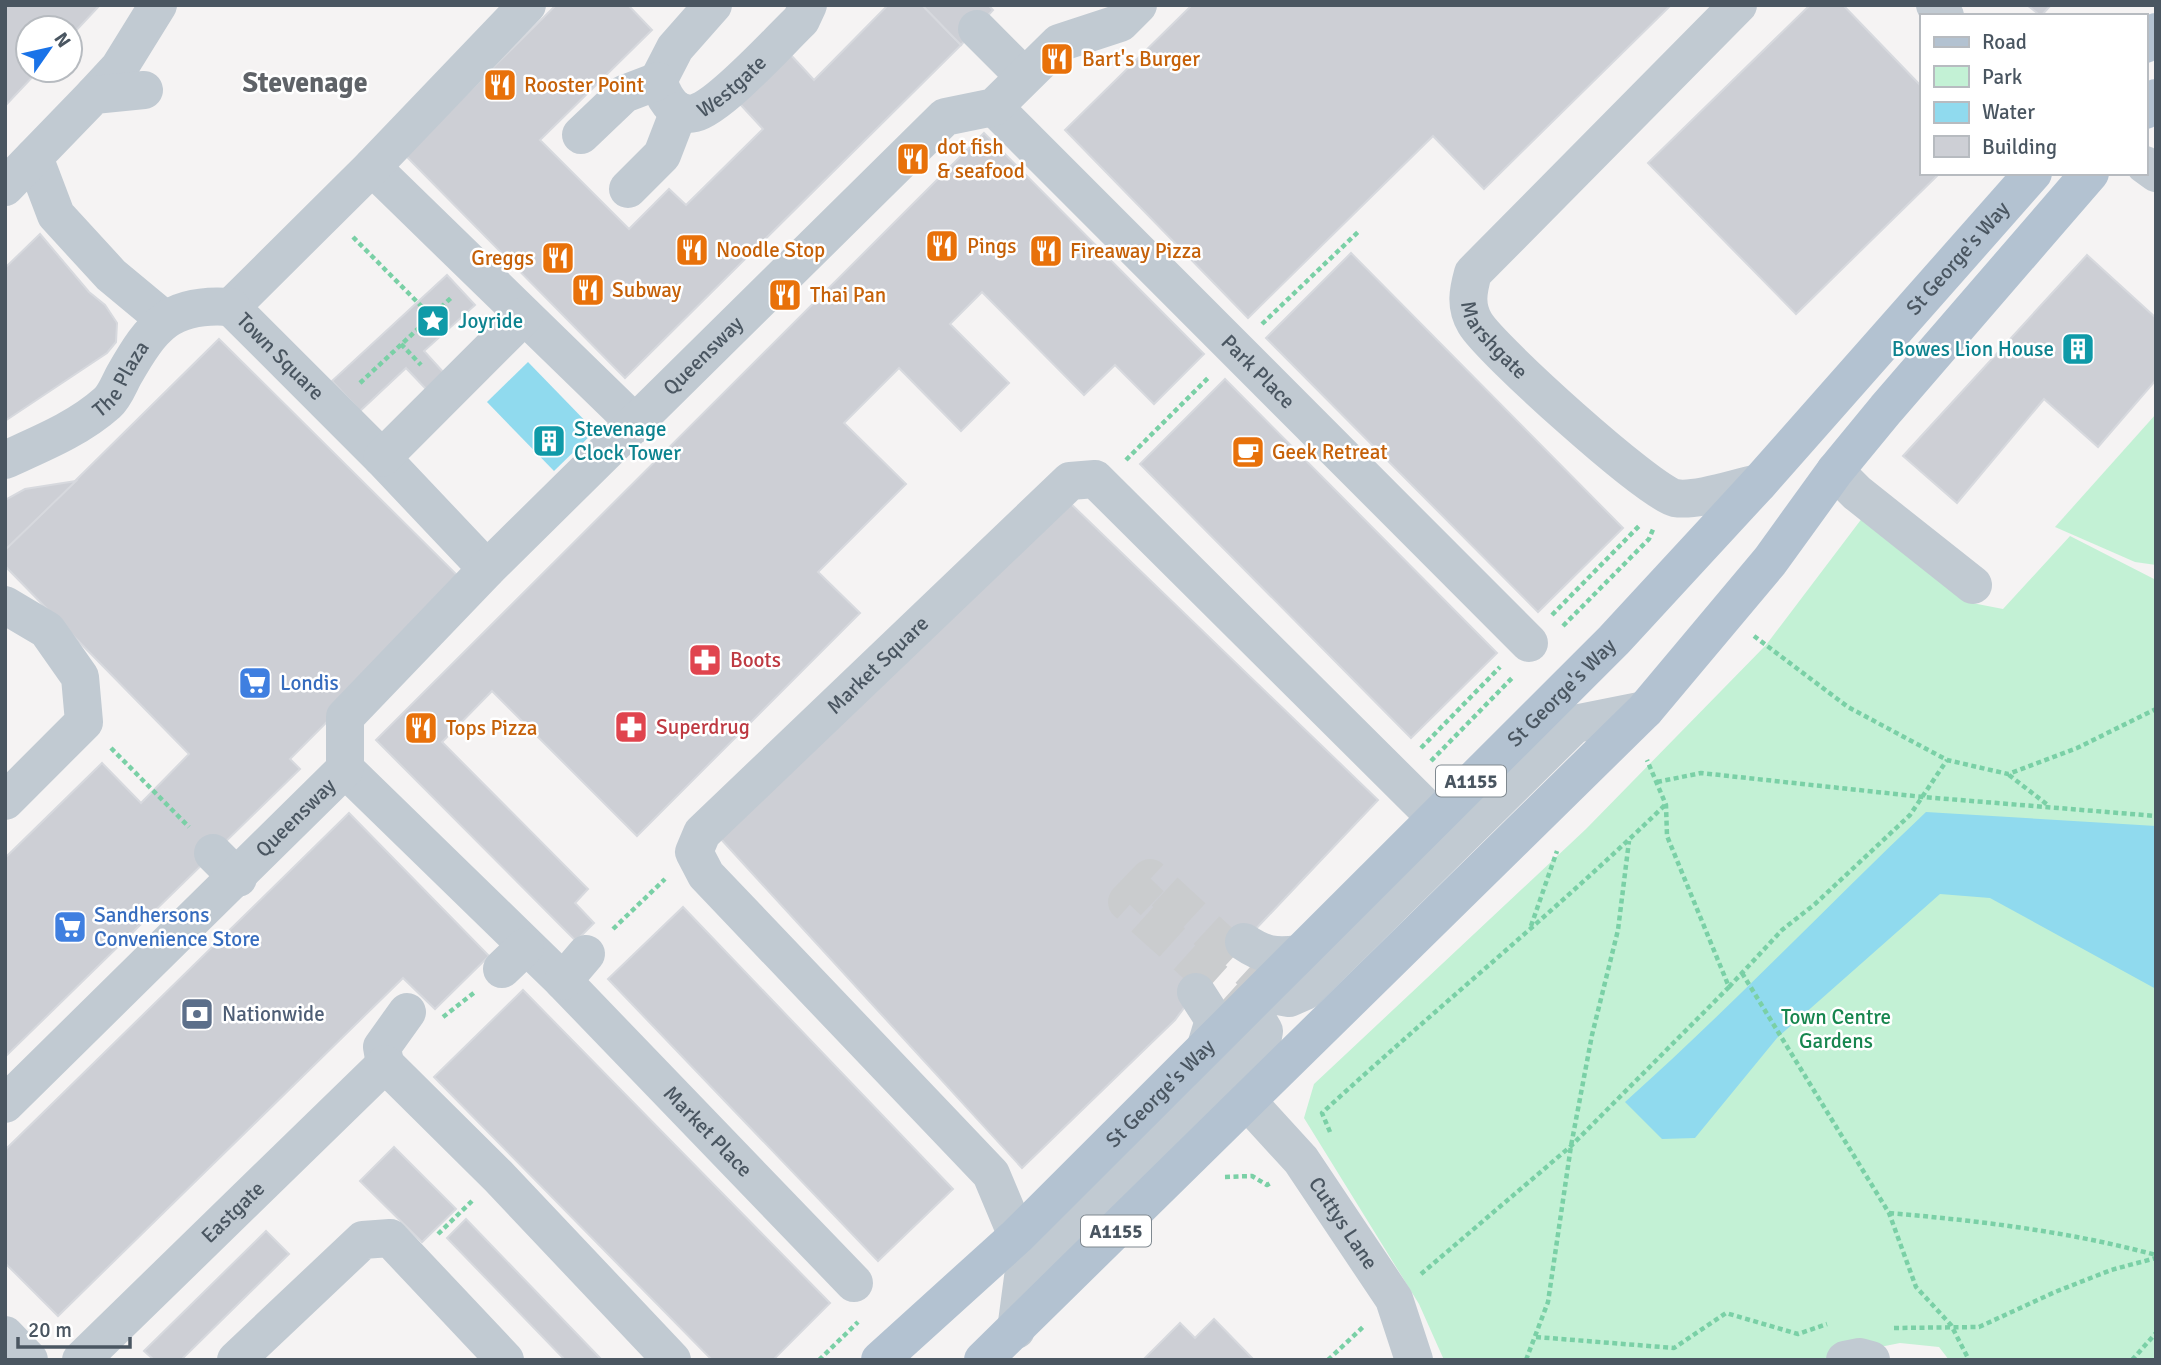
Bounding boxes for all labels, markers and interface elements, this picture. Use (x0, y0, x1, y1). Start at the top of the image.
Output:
north arrow (14, 14, 84, 84)
legend (1920, 14, 2147, 175)
text: N (49, 28, 76, 52)
text: Road (1982, 29, 2027, 55)
restaurant icon: Bart's Burger (1038, 40, 1076, 78)
place label: Bart's Burger (1082, 46, 1200, 72)
street label: Westgate (692, 50, 772, 123)
text: Park (1982, 64, 2023, 90)
district label: Stevenage (242, 66, 368, 100)
restaurant icon: Rooster Point (481, 66, 519, 104)
place label: Rooster Point (524, 72, 644, 98)
text: Water (1982, 99, 2035, 125)
place label: dot fish & seafood (937, 134, 1025, 184)
text: Building (1982, 134, 2057, 160)
restaurant icon: dot fish & seafood (894, 140, 932, 178)
street label: St George's Way (1900, 196, 2015, 321)
restaurant icon: Pings (923, 227, 961, 265)
restaurant icon: Noodle Stop (673, 231, 711, 269)
restaurant icon: Fireaway Pizza (1027, 232, 1065, 270)
place label: Pings (967, 233, 1016, 259)
place label: Noodle Stop (716, 237, 825, 263)
place label: Fireaway Pizza (1070, 238, 1202, 264)
restaurant icon: Greggs (539, 239, 577, 277)
place label: Greggs (471, 245, 534, 271)
restaurant icon: Subway (569, 271, 607, 309)
restaurant icon: Thai Pan (766, 276, 804, 314)
place label: Subway (612, 277, 682, 303)
place label: Thai Pan (810, 282, 886, 308)
street label: Marshgate (1455, 298, 1533, 385)
place icon: Joyride (414, 302, 452, 340)
street label: Town Square (231, 307, 330, 406)
place label: Joyride (458, 308, 523, 334)
street label: Queensway (658, 311, 749, 401)
street label: Park Place (1216, 329, 1301, 414)
building icon: Bowes Lion House (2059, 330, 2097, 368)
street label: The Plaza (87, 336, 155, 423)
place label: Bowes Lion House (1892, 336, 2054, 362)
place label: Stevenage Clock Tower (574, 416, 681, 466)
building icon: Stevenage Clock Tower (530, 422, 568, 460)
cafe icon: Geek Retreat (1229, 433, 1267, 471)
place label: Geek Retreat (1272, 439, 1387, 465)
street label: Market Square (821, 610, 934, 720)
street label: St George's Way (1502, 633, 1621, 752)
pharmacy icon: Boots (686, 641, 724, 679)
place label: Boots (730, 647, 781, 673)
supermarket icon: Londis (236, 664, 274, 702)
place label: Londis (280, 670, 339, 696)
pharmacy icon: Superdrug (612, 708, 650, 746)
restaurant icon: Tops Pizza (402, 709, 440, 747)
place label: Superdrug (656, 714, 750, 740)
place label: Tops Pizza (446, 715, 537, 741)
road number: A1155 (1436, 766, 1506, 796)
street label: Queensway (250, 772, 341, 863)
place label: Sandhersons Convenience Store (94, 902, 260, 952)
supermarket icon: Sandhersons Convenience Store (51, 908, 89, 946)
bank icon: Nationwide (178, 995, 216, 1033)
place label: Nationwide (222, 1001, 325, 1027)
park label: Town Centre Gardens (1781, 1004, 1891, 1054)
street label: St George's Way (1100, 1033, 1220, 1153)
street label: Market Place (658, 1080, 758, 1183)
street label: Cuttys Lane (1303, 1172, 1384, 1274)
street label: Eastgate (196, 1176, 270, 1249)
road number: A1155 (1081, 1216, 1151, 1246)
scale bar (18, 1306, 130, 1350)
text: 20 m (28, 1317, 72, 1343)

